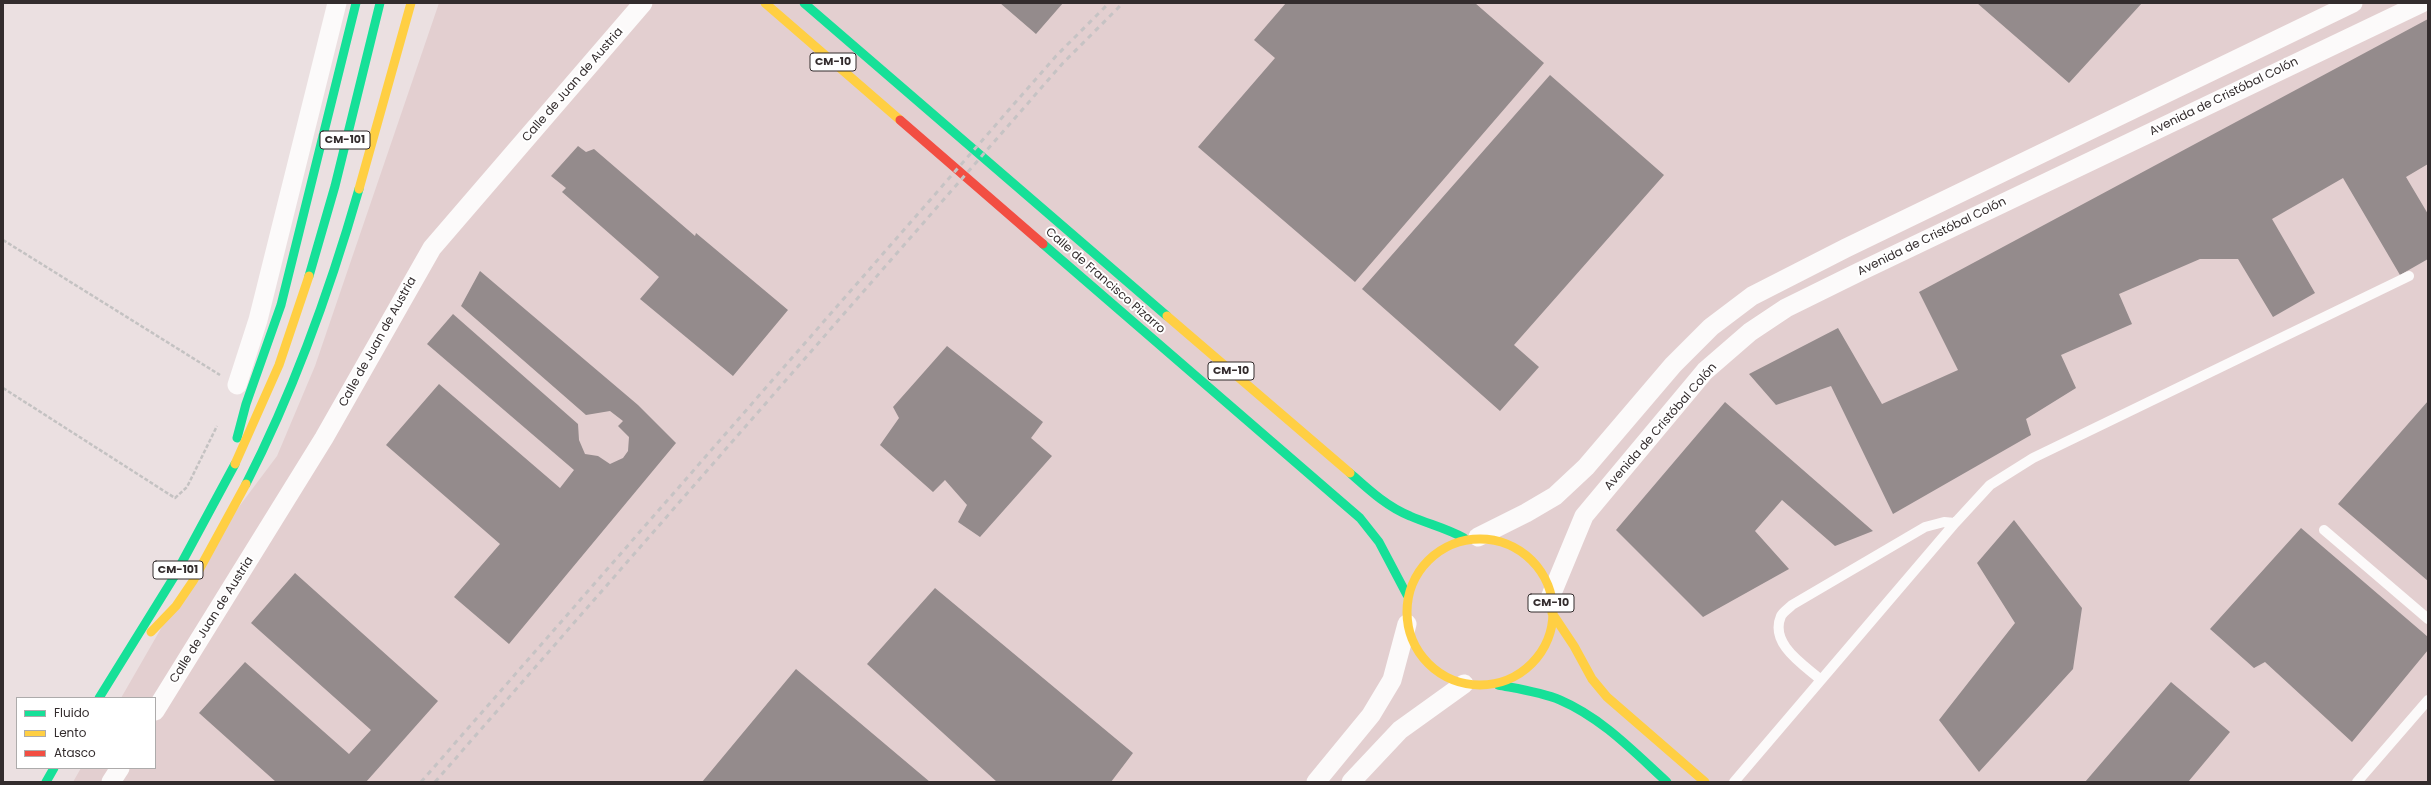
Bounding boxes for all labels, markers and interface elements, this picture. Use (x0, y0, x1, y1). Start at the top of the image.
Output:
street label: Calle de Juan de Austria (520, 25, 626, 145)
road number: CM-10 (810, 53, 856, 71)
street label: Avenida de Cristóbal Colón (2147, 55, 2301, 139)
road number: CM-101 (320, 131, 370, 149)
street label: Avenida de Cristóbal Colón (1855, 195, 2009, 279)
street label: Calle de Francisco Pizarro (1042, 225, 1168, 337)
street label: Calle de Juan de Austria (336, 274, 420, 410)
street label: Avenida de Cristóbal Colón (1602, 360, 1720, 494)
road number: CM-10 (1208, 362, 1254, 380)
street label: Calle de Juan de Austria (167, 554, 257, 686)
road number: CM-101 (153, 561, 203, 579)
road number: CM-10 (1528, 594, 1574, 612)
legend (16, 697, 156, 769)
text: Fluido (54, 704, 89, 721)
text: Lento (54, 724, 86, 741)
text: Atasco (54, 744, 96, 761)

